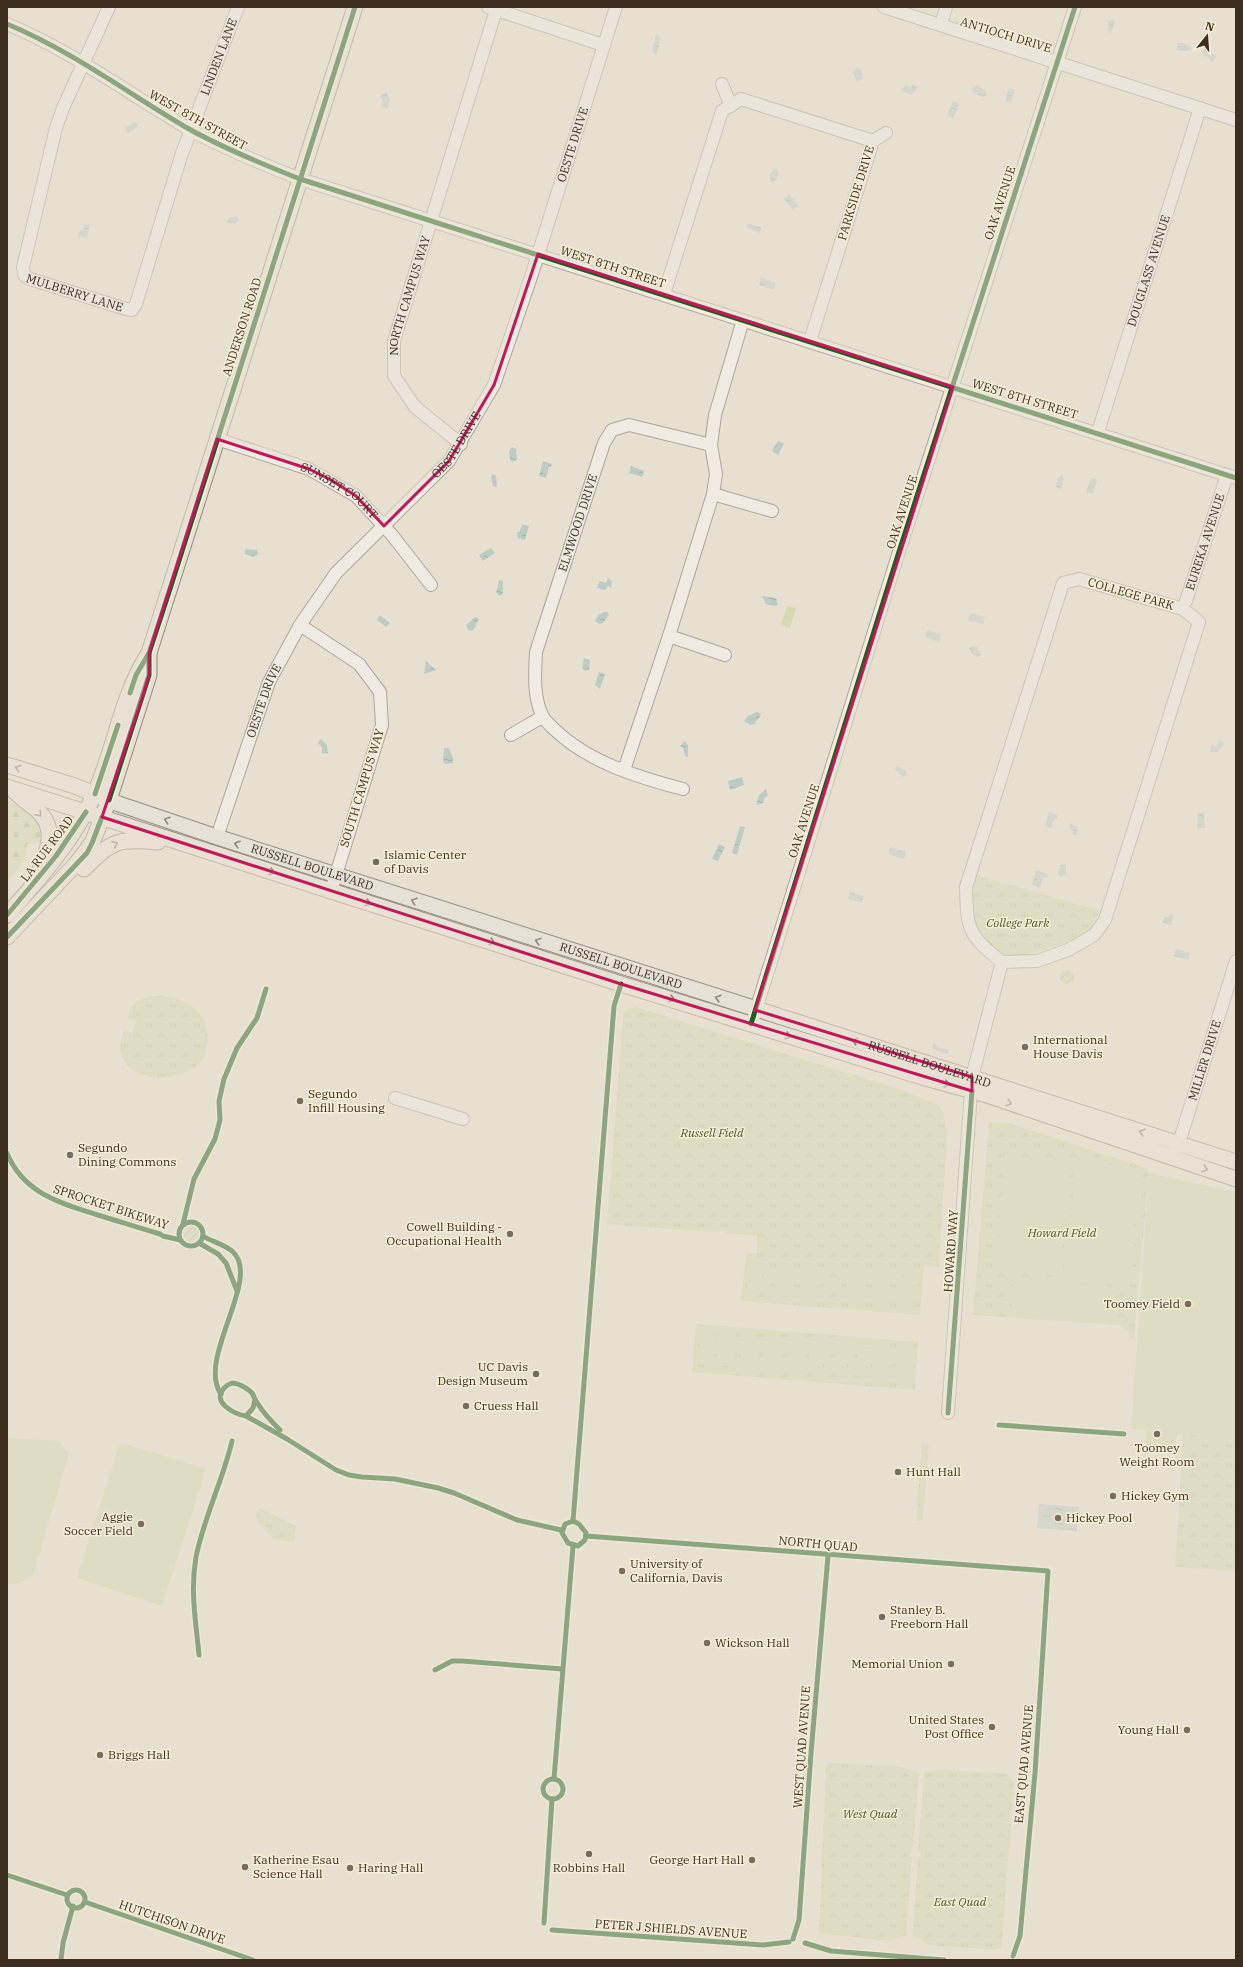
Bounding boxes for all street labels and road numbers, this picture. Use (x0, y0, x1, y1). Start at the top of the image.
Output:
street label: ANTIOCH DRIVE (959, 14, 1054, 56)
street label: LINDEN LANE (197, 16, 240, 97)
street label: WEST 8TH STREET (146, 86, 250, 153)
street label: OESTE DRIVE (553, 105, 591, 184)
street label: PARKSIDE DRIVE (834, 144, 877, 242)
street label: OAK AVENUE (981, 164, 1019, 242)
street label: DOUGLASS AVENUE (1124, 213, 1173, 328)
street label: NORTH CAMPUS WAY (386, 233, 433, 356)
street label: WEST 8TH STREET (558, 242, 668, 291)
street label: MULBERRY LANE (24, 270, 125, 315)
street label: ANDERSON ROAD (219, 276, 264, 378)
street label: WEST 8TH STREET (970, 375, 1080, 422)
street label: OESTE DRIVE (428, 409, 484, 481)
street label: SUNSET COURT (299, 459, 381, 522)
street label: ELMWOOD DRIVE (555, 472, 600, 574)
street label: OAK AVENUE (883, 473, 921, 551)
street label: EUREKA AVENUE (1182, 492, 1227, 592)
street label: COLLEGE PARK (1086, 574, 1176, 613)
street label: OESTE DRIVE (243, 661, 284, 740)
street label: SOUTH CAMPUS WAY (336, 726, 387, 849)
street label: OAK AVENUE (785, 782, 823, 860)
street label: LA RUE ROAD (17, 813, 76, 885)
street label: RUSSELL BOULEVARD (249, 840, 376, 893)
street label: RUSSELL BOULEVARD (558, 939, 684, 992)
street label: MILLER DRIVE (1185, 1018, 1224, 1103)
street label: RUSSELL BOULEVARD (866, 1037, 993, 1090)
street label: SPROCKET BIKEWAY (52, 1181, 171, 1232)
street label: HOWARD WAY (940, 1209, 961, 1293)
street label: NORTH QUAD (778, 1533, 858, 1554)
street label: WEST QUAD AVENUE (790, 1685, 813, 1809)
street label: EAST QUAD AVENUE (1011, 1704, 1036, 1824)
street label: HUTCHISON DRIVE (117, 1896, 227, 1947)
street label: PETER J SHIELDS AVENUE (594, 1916, 748, 1941)

